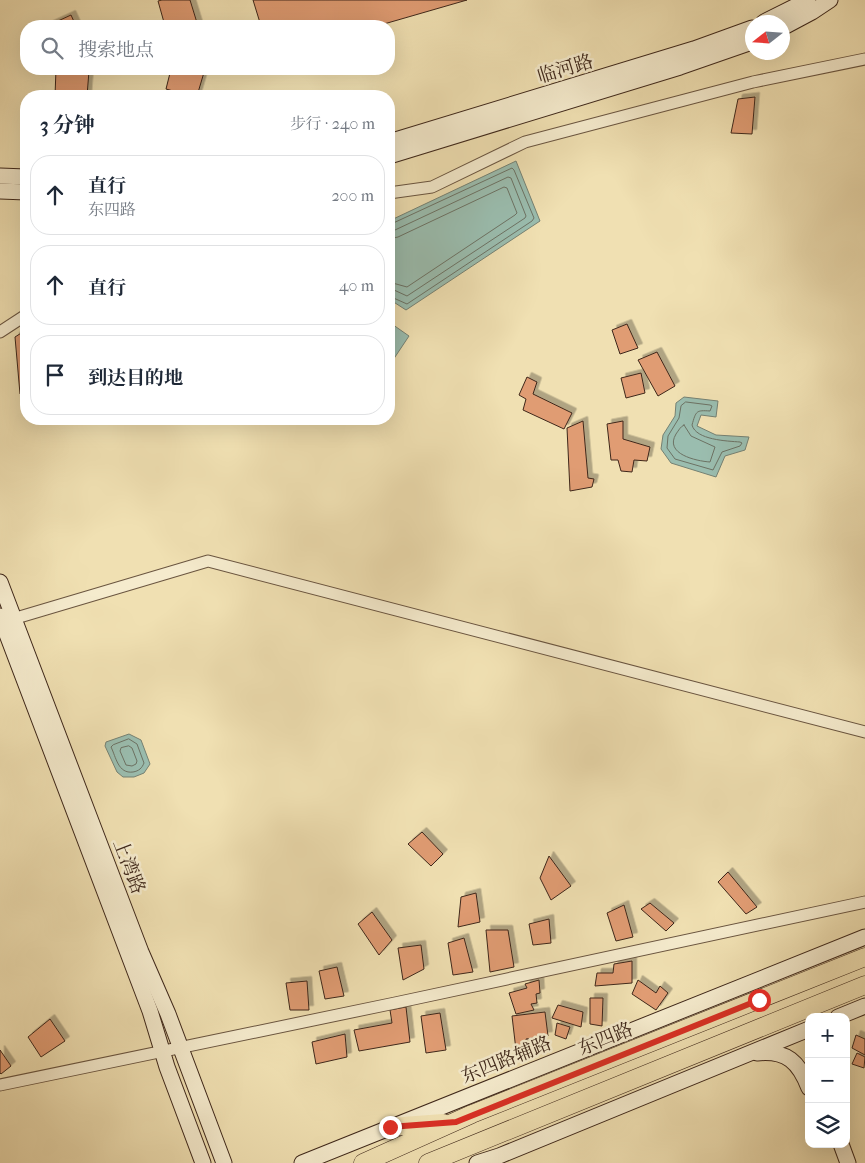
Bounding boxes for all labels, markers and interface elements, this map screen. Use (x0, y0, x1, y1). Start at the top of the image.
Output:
north arrow (745, 15, 790, 60)
search box (20, 20, 395, 75)
icon: search (38, 34, 66, 62)
text: 搜索地点 (78, 39, 154, 61)
street label: 临河路 (535, 50, 596, 88)
text: 3 分钟 (40, 113, 95, 137)
text: 步行 · 240 m (290, 114, 375, 133)
text: 直行 (88, 175, 126, 197)
icon: ahead (41, 181, 69, 209)
text: 200 m (331, 186, 374, 205)
text: 东四路 (88, 200, 136, 219)
icon: ahead (41, 271, 69, 299)
text: 40 m (339, 276, 374, 295)
text: 直行 (88, 277, 126, 299)
icon: arrive (41, 361, 69, 389)
text: 到达目的地 (88, 367, 183, 389)
street label: 上湾路 (109, 836, 150, 897)
route start (748, 989, 771, 1012)
map controls (805, 1013, 850, 1148)
button: + (805, 1013, 850, 1058)
street label: 东四路 (575, 1018, 636, 1060)
street label: 东四路辅路 (458, 1032, 555, 1088)
button: − (805, 1058, 850, 1103)
button: layers (805, 1103, 850, 1148)
route end (379, 1116, 402, 1139)

